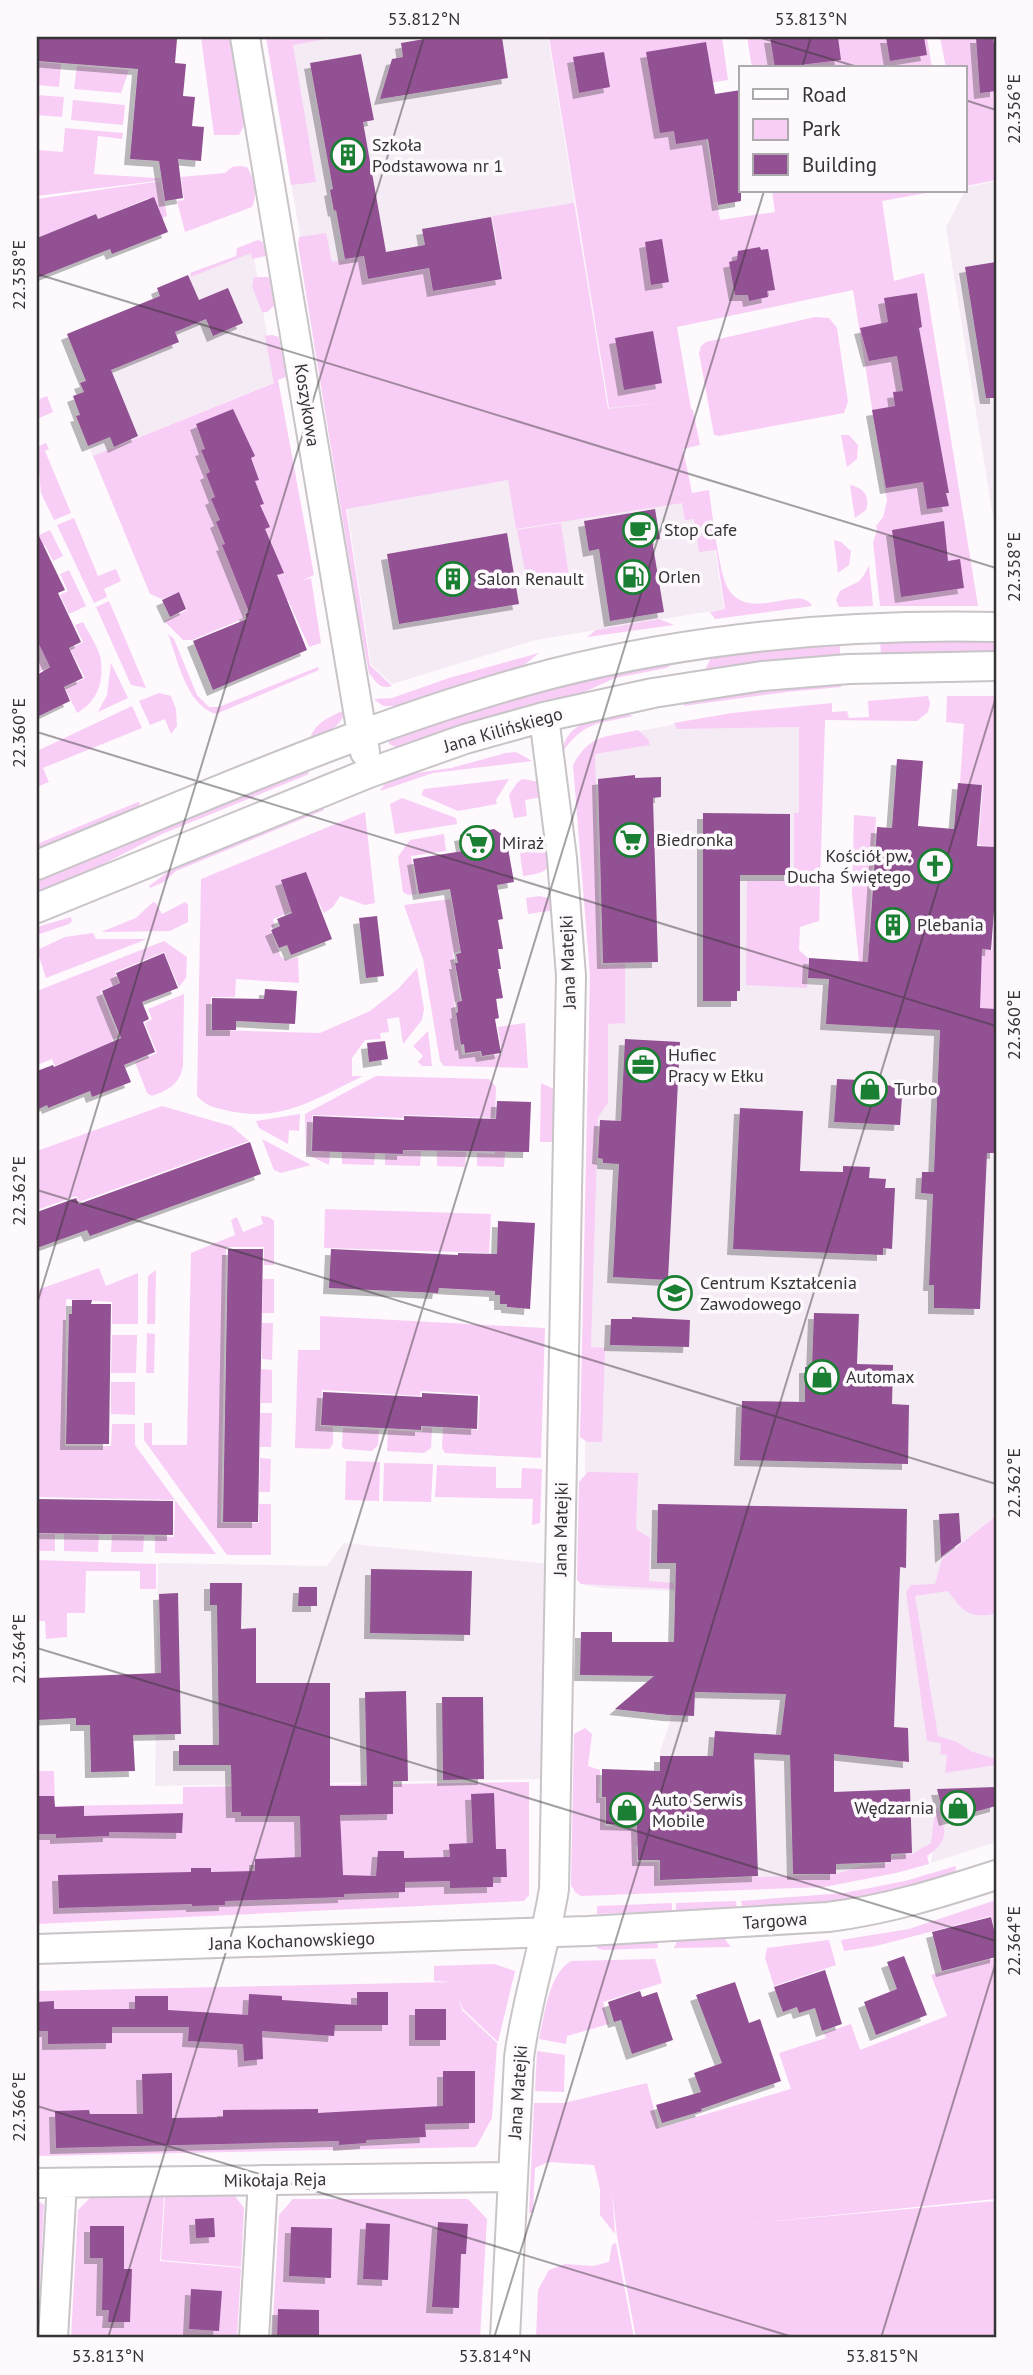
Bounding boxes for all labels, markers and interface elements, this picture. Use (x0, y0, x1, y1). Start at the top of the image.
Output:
text: 53.812°N (388, 7, 460, 30)
text: 53.813°N (775, 7, 847, 30)
legend (739, 66, 967, 192)
text: 22.356°E (1002, 74, 1025, 144)
text: Road (802, 81, 846, 108)
text: Park (802, 115, 841, 142)
place label: Szkoła Podstawowa nr 1 (372, 133, 503, 177)
building icon: Szkoła Podstawowa nr 1 (329, 136, 367, 174)
text: Building (802, 151, 877, 178)
text: 22.358°E (7, 240, 30, 310)
street label: Koszykowa (290, 362, 325, 448)
cafe icon: Stop Cafe (621, 511, 659, 549)
place label: Stop Cafe (664, 518, 737, 541)
text: 22.358°E (1002, 532, 1025, 602)
fuel station icon: Orlen (614, 558, 652, 596)
building icon: Salon Renault (434, 560, 472, 598)
place label: Orlen (658, 565, 701, 588)
place label: Salon Renault (477, 567, 584, 590)
text: 22.360°E (7, 698, 30, 768)
street label: Jana Kilińskiego (440, 702, 565, 758)
supermarket icon: Biedronka (612, 821, 650, 859)
supermarket icon: Miraż (458, 824, 496, 862)
place label: Biedronka (656, 828, 733, 851)
place label: Miraż (502, 831, 544, 854)
place label: Kościół pw. Ducha Świętego (787, 844, 911, 888)
church icon: Kościół pw. Ducha Świętego (916, 847, 954, 885)
building icon: Plebania (874, 906, 912, 944)
place label: Plebania (917, 913, 984, 936)
street label: Jana Matejki (554, 915, 581, 1010)
text: 22.360°E (1002, 990, 1025, 1060)
place label: Hufiec Pracy w Ełku (668, 1043, 764, 1087)
office icon: Hufiec Pracy w Ełku (624, 1046, 662, 1084)
shop icon: Turbo (851, 1070, 889, 1108)
place label: Turbo (894, 1077, 937, 1100)
text: 22.362°E (7, 1156, 30, 1226)
place label: Centrum Kształcenia Zawodowego (700, 1271, 857, 1315)
school or university icon: Centrum Kształcenia Zawodowego (656, 1274, 694, 1312)
shop icon: Automax (803, 1358, 841, 1396)
place label: Automax (846, 1365, 915, 1388)
text: 22.362°E (1002, 1448, 1025, 1518)
street label: Jana Matejki (548, 1482, 573, 1577)
text: 22.364°E (7, 1614, 30, 1684)
place label: Auto Serwis Mobile (652, 1788, 743, 1832)
shop icon: Wędzarnia (939, 1789, 977, 1827)
shop icon: Auto Serwis Mobile (608, 1791, 646, 1829)
place label: Wędzarnia (854, 1796, 934, 1819)
text: 22.364°E (1002, 1906, 1025, 1976)
street label: Targowa (742, 1907, 808, 1934)
street label: Jana Kochanowskiego (208, 1926, 375, 1955)
street label: Jana Matejki (503, 2044, 532, 2141)
text: 22.366°E (7, 2072, 30, 2142)
street label: Mikołaja Reja (224, 2167, 326, 2192)
text: 53.813°N (72, 2344, 144, 2367)
text: 53.814°N (459, 2344, 531, 2367)
text: 53.815°N (846, 2344, 918, 2367)

